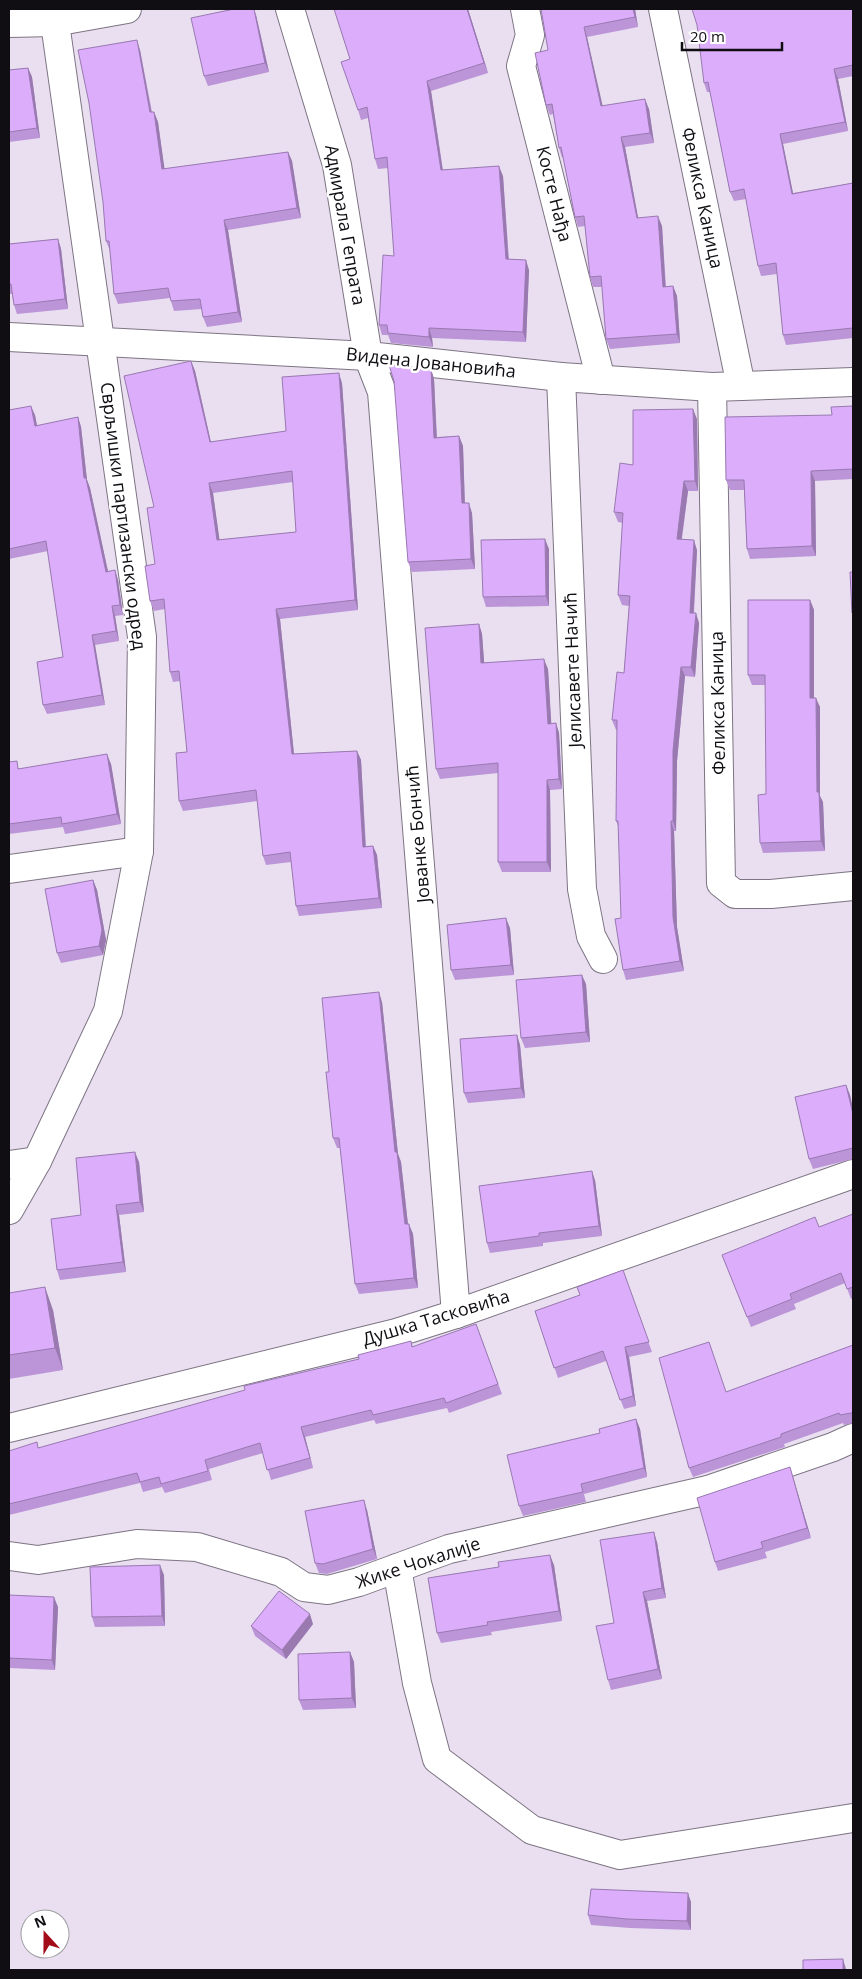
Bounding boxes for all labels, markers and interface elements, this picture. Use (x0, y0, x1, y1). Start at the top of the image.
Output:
scale bar (682, 20, 782, 52)
text: 20 m (690, 26, 725, 46)
street label: Феликса Каница (676, 125, 730, 271)
street label: Адмирала Гепрата (320, 143, 372, 307)
street label: Косте Нађа (531, 143, 578, 244)
street label: Видена Јовановића (345, 341, 517, 383)
street label: Сврљишки партизански одред (96, 381, 152, 651)
street label: Јелисавете Начић (557, 592, 587, 750)
street label: Феликса Каница (704, 631, 730, 775)
street label: Јованке Бончић (399, 764, 435, 906)
street label: Душка Тасковића (359, 1283, 512, 1351)
street label: Жике Чокалије (352, 1531, 483, 1593)
north arrow (20, 1909, 70, 1959)
text: N (31, 1910, 49, 1932)

